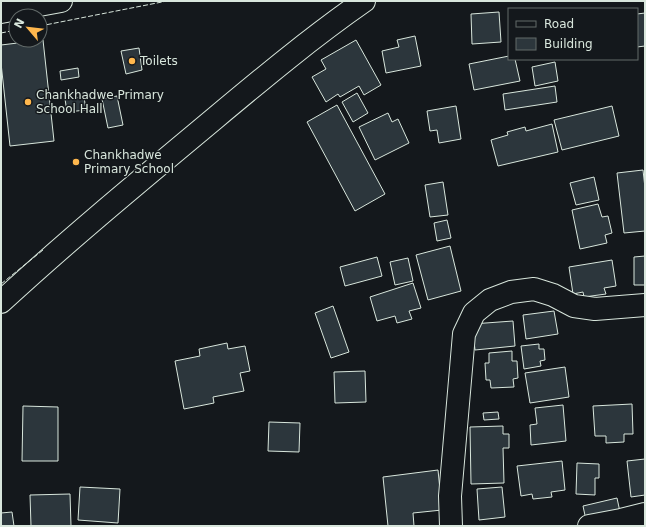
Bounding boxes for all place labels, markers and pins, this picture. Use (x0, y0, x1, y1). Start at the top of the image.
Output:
place label: Toilets (139, 54, 178, 68)
marker: Toilets (127, 56, 137, 66)
place label: Chankhadwe Primary School Hall (36, 88, 164, 116)
marker: Chankhadwe Primary School Hall (23, 97, 33, 107)
place label: Chankhadwe Primary School (84, 148, 174, 176)
marker: Chankhadwe Primary School (71, 157, 81, 167)

